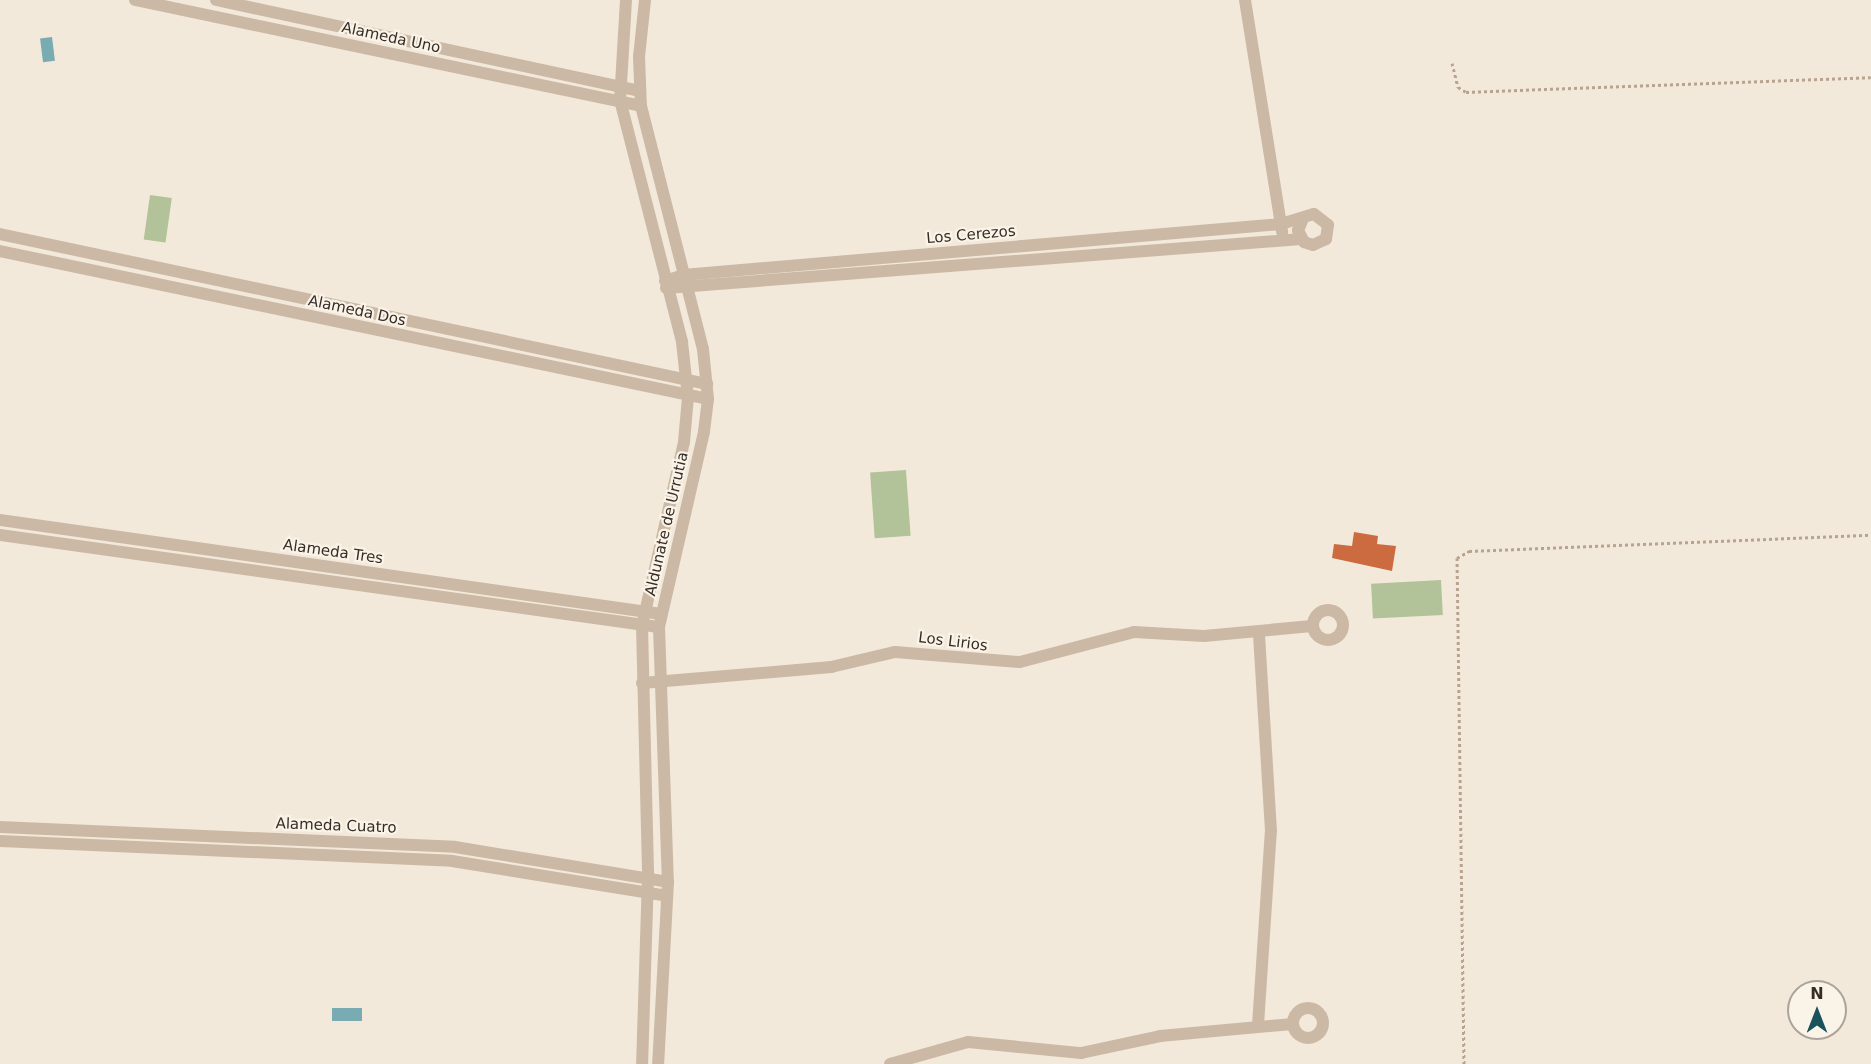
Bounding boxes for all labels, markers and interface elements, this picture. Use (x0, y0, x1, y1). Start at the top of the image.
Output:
street label: Alameda Uno (340, 19, 442, 57)
street label: Los Cerezos (926, 222, 1016, 248)
street label: Alameda Dos (306, 292, 408, 330)
street label: Aldunate de Urrutia (642, 450, 692, 598)
street label: Alameda Tres (282, 536, 384, 568)
street label: Los Lirios (917, 629, 989, 655)
street label: Alameda Cuatro (275, 815, 397, 837)
north arrow (1787, 980, 1847, 1040)
text: N (1810, 984, 1824, 1003)

